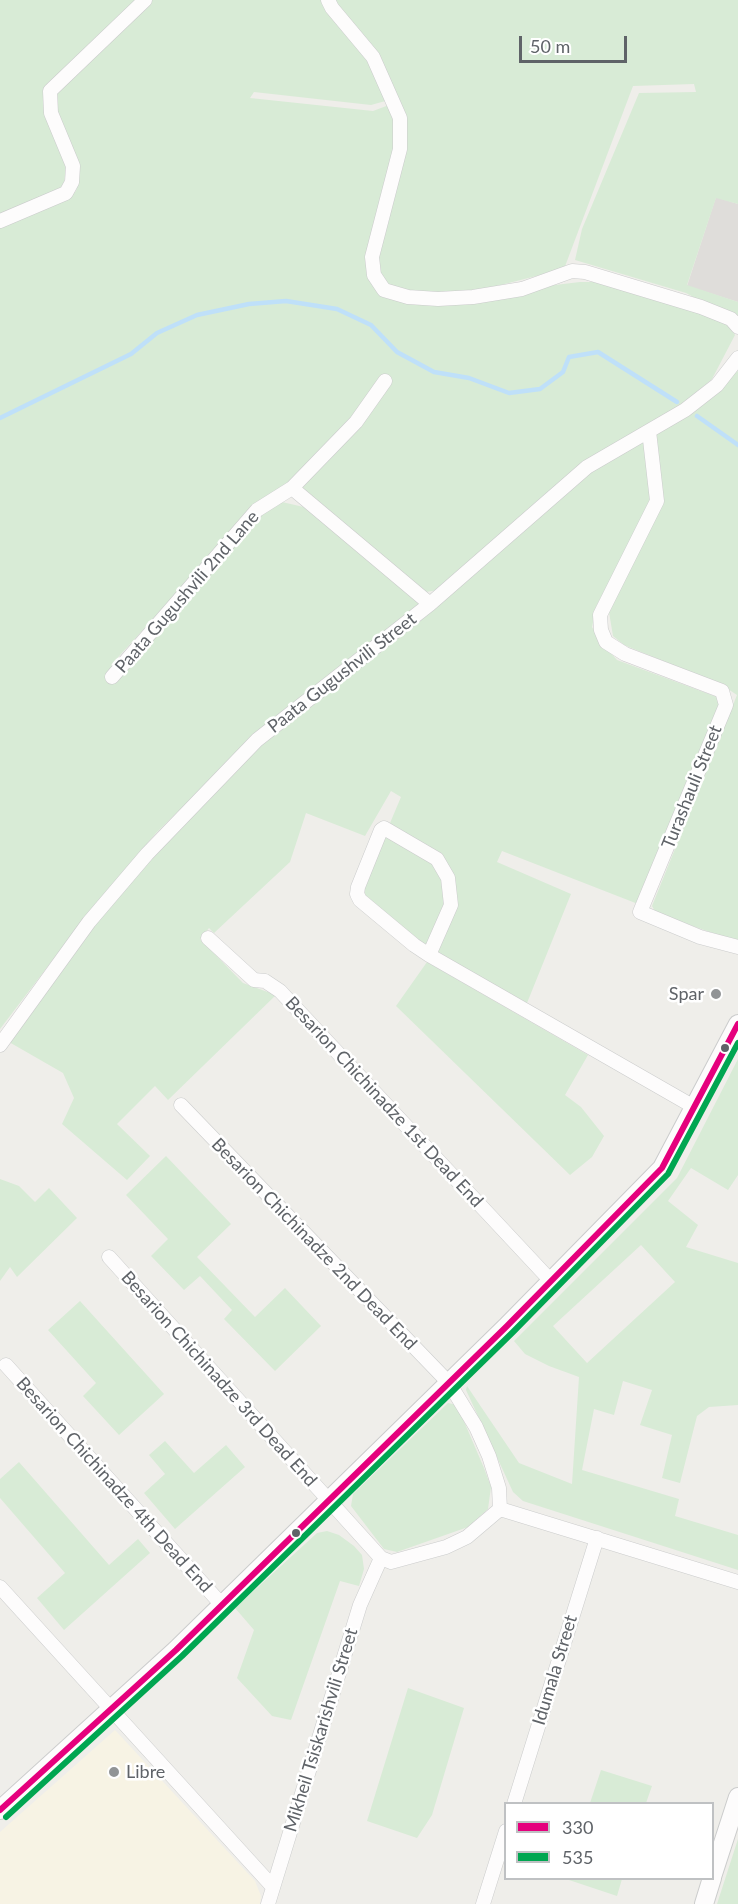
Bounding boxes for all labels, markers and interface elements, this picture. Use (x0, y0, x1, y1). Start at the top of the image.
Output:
scale bar (522, 24, 630, 62)
text: 50 m (530, 35, 570, 57)
street label: Paata Gugushvili 2nd Lane (111, 506, 263, 678)
street label: Paata Gugushvili Street (263, 608, 421, 738)
street label: Turashauli Street (657, 722, 727, 852)
place label: Spar (669, 983, 704, 1005)
marker: Spar (709, 987, 723, 1001)
street label: Besarion Chichinadze 1st Dead End (281, 992, 487, 1212)
unlabelled marker (719, 1042, 731, 1054)
street label: Besarion Chichinadze 2nd Dead End (207, 1134, 421, 1354)
street label: Besarion Chichinadze 3rd Dead End (117, 1267, 321, 1491)
street label: Besarion Chichinadze 4th Dead End (11, 1373, 217, 1597)
unlabelled marker (290, 1527, 302, 1539)
street label: Idumala Street (528, 1612, 582, 1728)
street label: Mikheil Tsiskarishvili Street (280, 1625, 362, 1835)
place label: Libre (126, 1761, 165, 1783)
marker: Libre (107, 1765, 121, 1779)
legend (504, 1802, 714, 1880)
text: 330 (562, 1816, 593, 1838)
text: 535 (562, 1846, 593, 1868)

